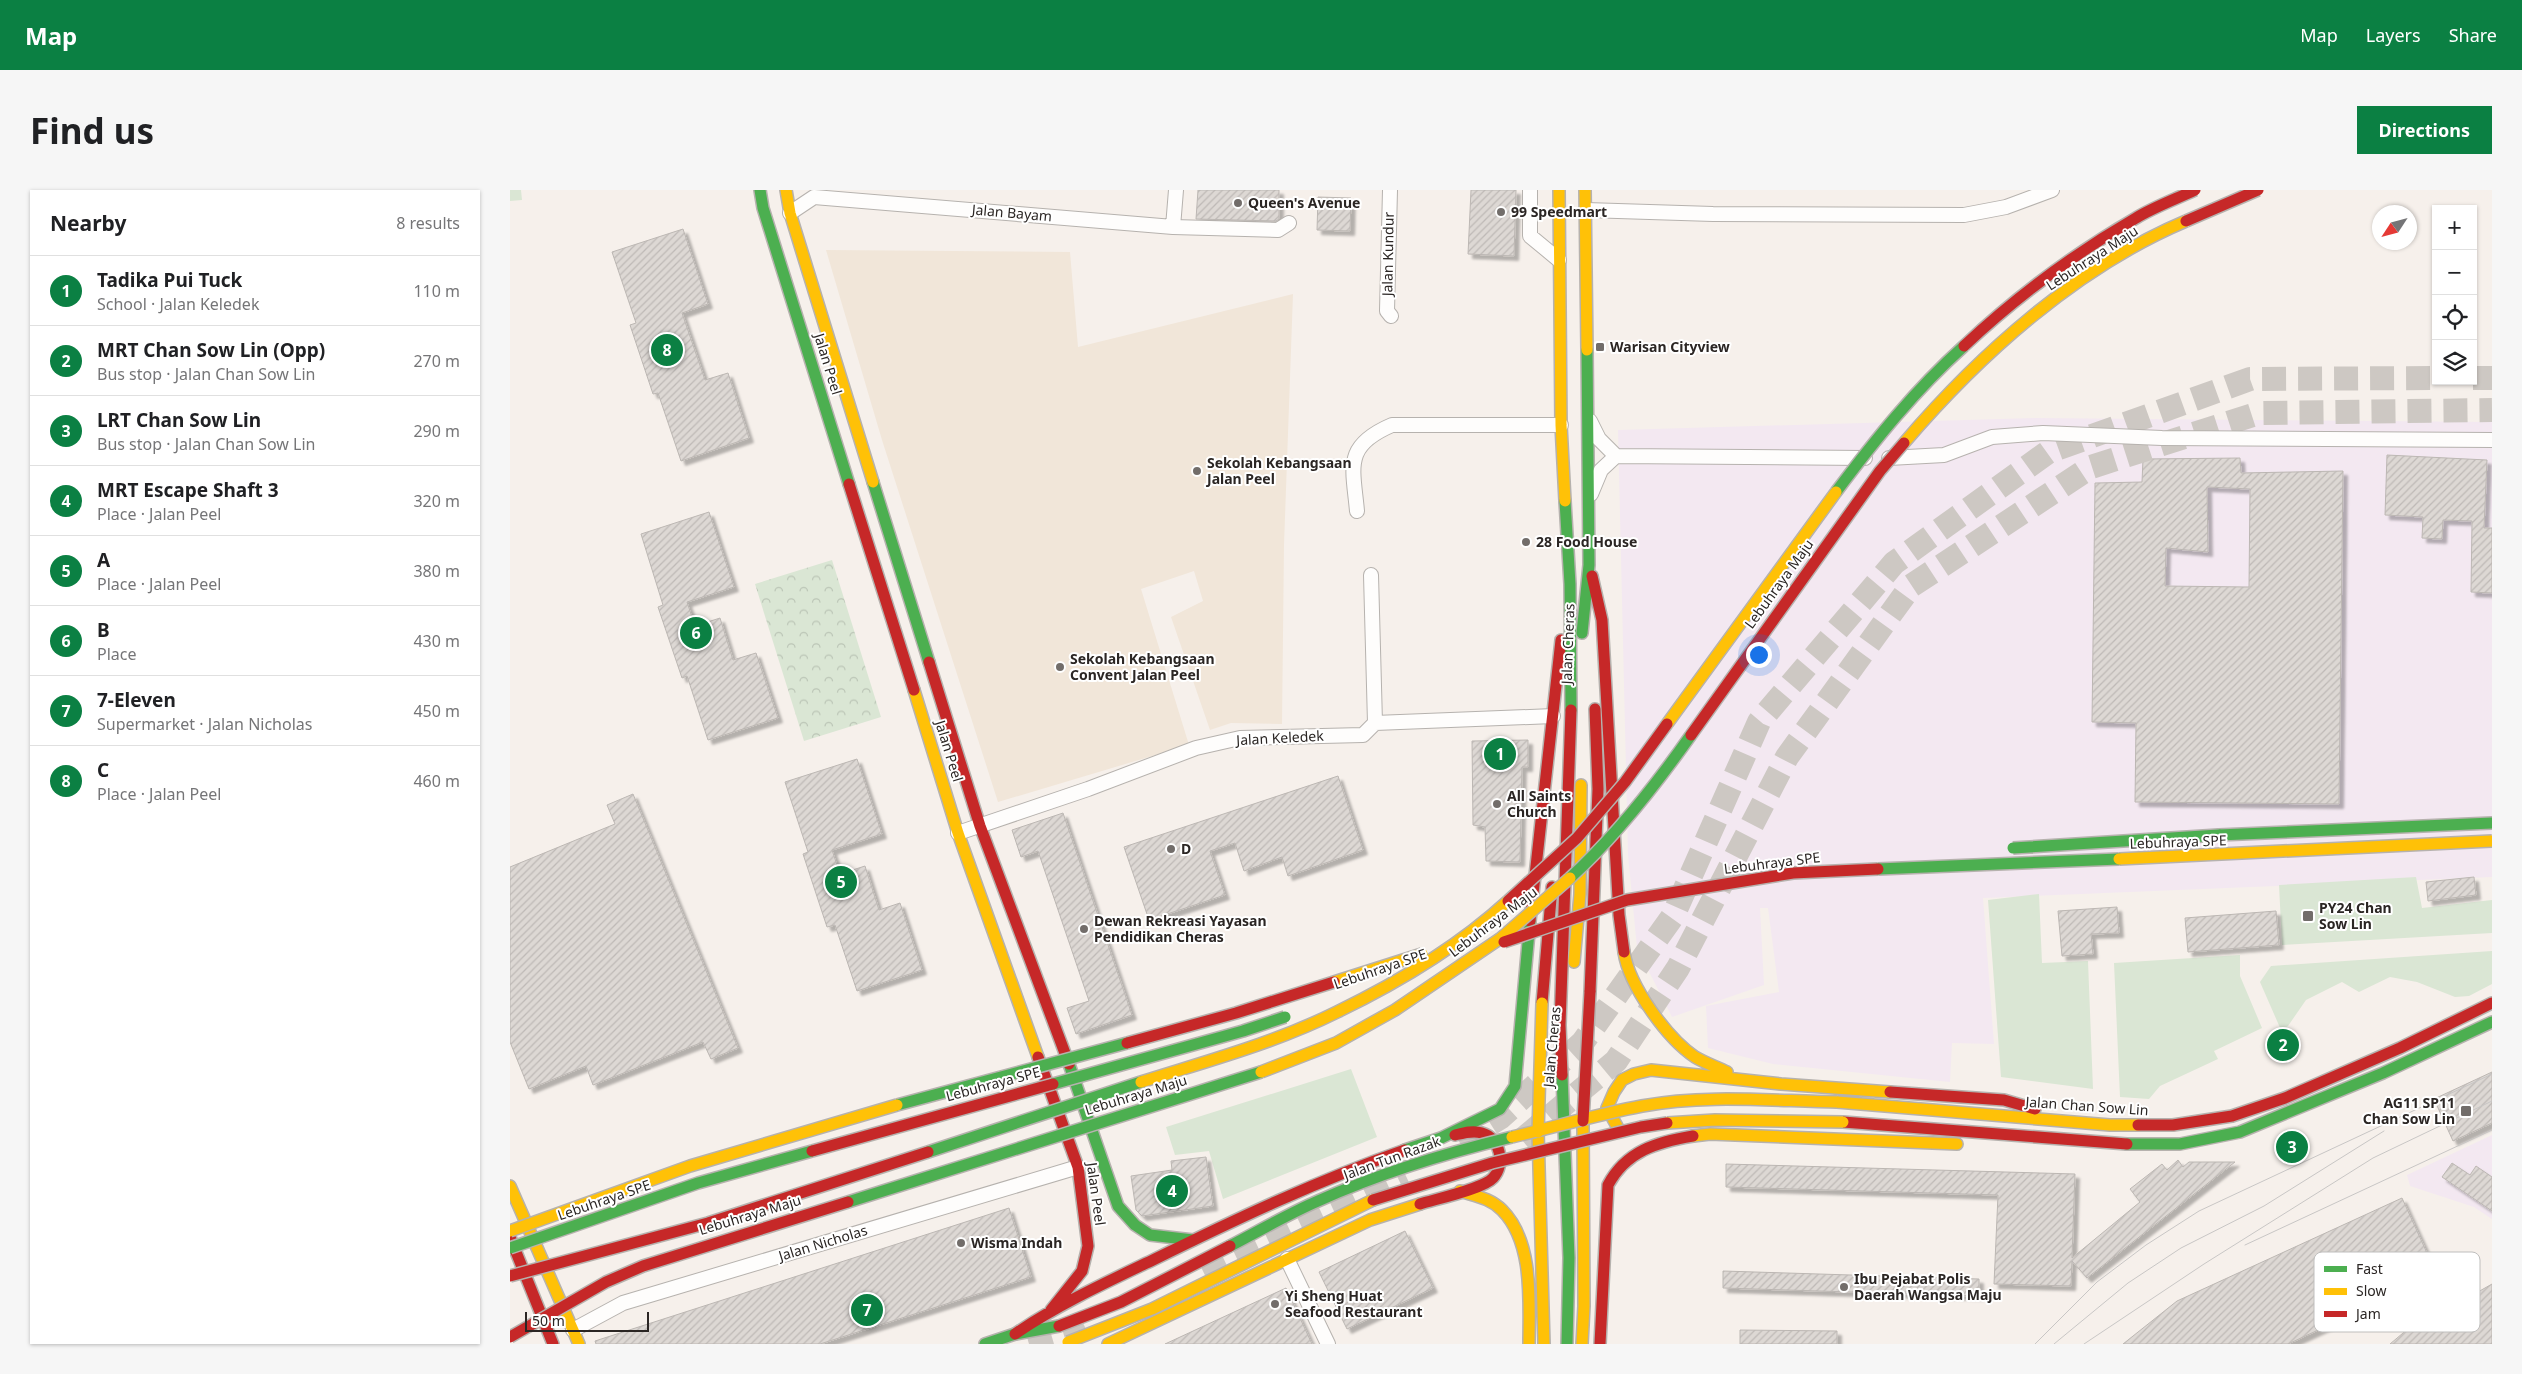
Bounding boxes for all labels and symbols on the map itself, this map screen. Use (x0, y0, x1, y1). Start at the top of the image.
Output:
place label: Queen's Avenue (1248, 193, 1360, 212)
marker: Queen's Avenue (1232, 197, 1244, 209)
street label: Jalan Bayam (969, 199, 1053, 225)
place label: 99 Speedmart (1511, 202, 1607, 221)
north arrow (2372, 205, 2417, 250)
marker: 99 Speedmart (1495, 206, 1507, 218)
street label: Jalan Kundur (1377, 211, 1398, 298)
street label: Lebuhraya Maju (2042, 221, 2141, 294)
street label: Jalan Peel (810, 329, 847, 397)
pin: 8 (651, 331, 683, 369)
place label: Warisan Cityview (1610, 337, 1730, 356)
marker: Warisan Cityview (1594, 341, 1606, 353)
place label: Sekolah Kebangsaan Jalan Peel (1205, 453, 1352, 488)
marker: Sekolah Kebangsaan Jalan Peel (1191, 465, 1203, 477)
place label: 28 Food House (1536, 532, 1637, 551)
street label: Lebuhraya Maju (1740, 535, 1817, 632)
marker: 28 Food House (1520, 536, 1532, 548)
street label: Jalan Cheras (1557, 603, 1578, 687)
pin: 6 (680, 614, 712, 652)
your location (1746, 642, 1772, 668)
place label: Sekolah Kebangsaan Convent Jalan Peel (1070, 649, 1215, 684)
marker: Sekolah Kebangsaan Convent Jalan Peel (1054, 661, 1066, 673)
street label: Jalan Peel (931, 716, 968, 784)
street label: Jalan Keledek (1234, 726, 1325, 749)
pin: 1 (1484, 735, 1516, 773)
place label: All Saints Church (1507, 786, 1571, 821)
marker: All Saints Church (1491, 798, 1503, 810)
street label: Lebuhraya SPE (2129, 830, 2227, 853)
place label: D (1181, 839, 1191, 858)
marker: D (1165, 843, 1177, 855)
street label: Lebuhraya SPE (1723, 847, 1821, 878)
pin: 5 (825, 863, 857, 901)
street label: Lebuhraya Maju (1445, 882, 1541, 961)
place label: PY24 Chan Sow Lin (2319, 898, 2392, 933)
marker: PY24 Chan Sow Lin (2301, 909, 2315, 923)
place label: Dewan Rekreasi Yayasan Pendidikan Cheras (1094, 911, 1267, 946)
marker: Dewan Rekreasi Yayasan Pendidikan Cheras (1078, 923, 1090, 935)
street label: Lebuhraya SPE (1331, 944, 1429, 993)
street label: Jalan Cheras (1538, 1006, 1565, 1090)
pin: 2 (2267, 1026, 2299, 1064)
street label: Lebuhraya SPE (944, 1062, 1042, 1105)
street label: Lebuhraya Maju (1082, 1070, 1189, 1119)
street label: Jalan Chan Sow Lin (2023, 1092, 2149, 1119)
place label: AG11 SP11 Chan Sow Lin (2363, 1093, 2455, 1128)
marker: AG11 SP11 Chan Sow Lin (2459, 1104, 2473, 1118)
pin: 3 (2276, 1128, 2308, 1166)
street label: Jalan Tun Razak (1339, 1131, 1443, 1185)
street label: Jalan Peel (1082, 1159, 1110, 1227)
pin: 4 (1156, 1172, 1188, 1210)
street label: Lebuhraya SPE (555, 1175, 653, 1224)
street label: Lebuhraya Maju (696, 1190, 803, 1239)
street label: Jalan Nicholas (774, 1220, 870, 1266)
place label: Wisma Indah (971, 1233, 1062, 1252)
marker: Wisma Indah (955, 1237, 967, 1249)
legend (2314, 1252, 2480, 1332)
text: Fast (2356, 1259, 2383, 1278)
place label: Ibu Pejabat Polis Daerah Wangsa Maju (1854, 1269, 2002, 1304)
marker: Ibu Pejabat Polis Daerah Wangsa Maju (1838, 1281, 1850, 1293)
text: Slow (2356, 1281, 2387, 1300)
place label: Yi Sheng Huat Seafood Restaurant (1285, 1286, 1423, 1321)
pin: 7 (851, 1291, 883, 1329)
marker: Yi Sheng Huat Seafood Restaurant (1269, 1298, 1281, 1310)
text: Jam (2354, 1304, 2381, 1323)
scale bar (525, 1309, 649, 1332)

